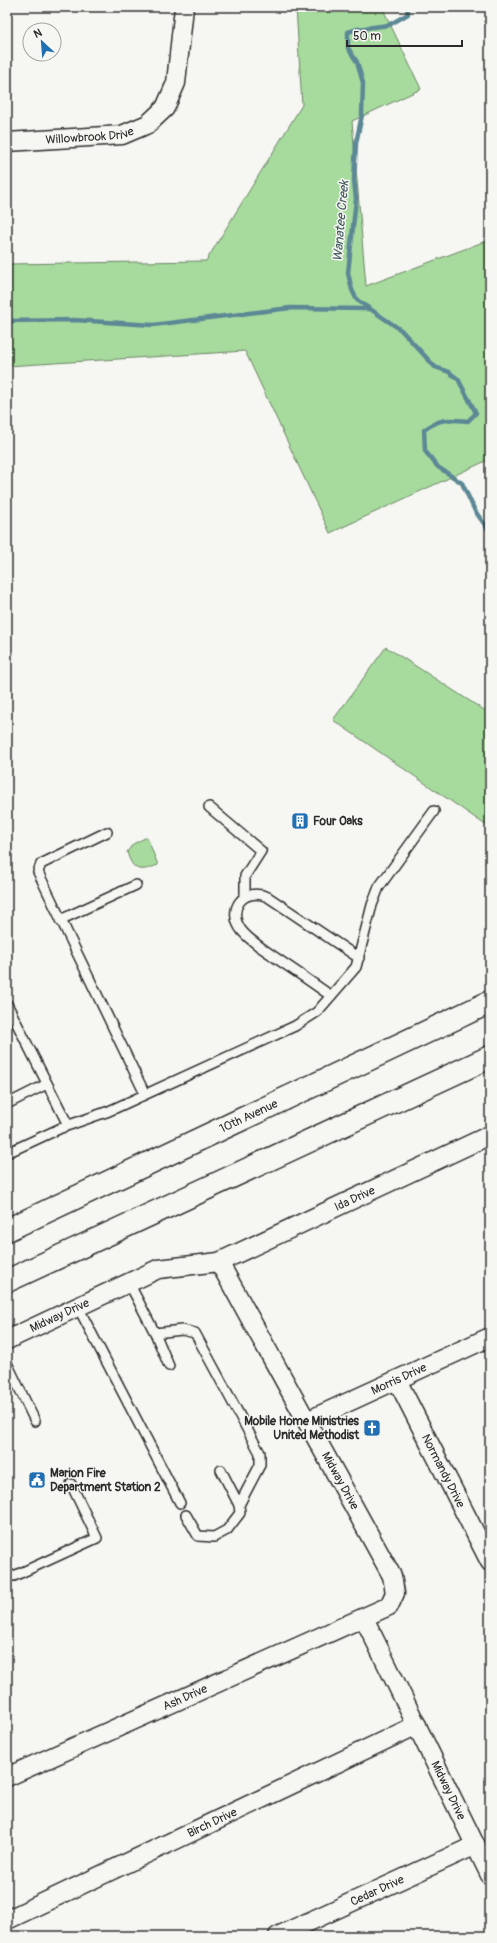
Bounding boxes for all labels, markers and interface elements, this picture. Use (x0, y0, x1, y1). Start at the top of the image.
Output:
north arrow (22, 22, 62, 62)
scale bar (347, 22, 462, 48)
text: N (32, 26, 45, 41)
text: 50 m (353, 29, 381, 44)
street label: Willowbrook Drive (45, 123, 136, 147)
water label: Wanatee Creek (329, 178, 353, 262)
building icon: Four Oaks (290, 811, 310, 831)
place label: Four Oaks (313, 814, 363, 829)
street label: 10th Avenue (217, 1096, 280, 1136)
street label: Ida Drive (332, 1182, 377, 1214)
street label: Midway Drive (27, 1295, 92, 1336)
street label: Morris Drive (369, 1360, 429, 1398)
place label: Mobile Home Ministries United Methodist (244, 1414, 360, 1443)
church icon: Mobile Home Ministries United Methodist (362, 1418, 382, 1438)
street label: Normandy Drive (418, 1431, 469, 1510)
street label: Midway Drive (318, 1450, 362, 1513)
place label: Marion Fire Department Station 2 (50, 1466, 161, 1495)
public building icon: Marion Fire Department Station 2 (27, 1470, 47, 1490)
street label: Ash Drive (160, 1681, 210, 1714)
street label: Midway Drive (428, 1758, 469, 1822)
street label: Birch Drive (185, 1804, 239, 1841)
street label: Cedar Drive (348, 1872, 406, 1909)

